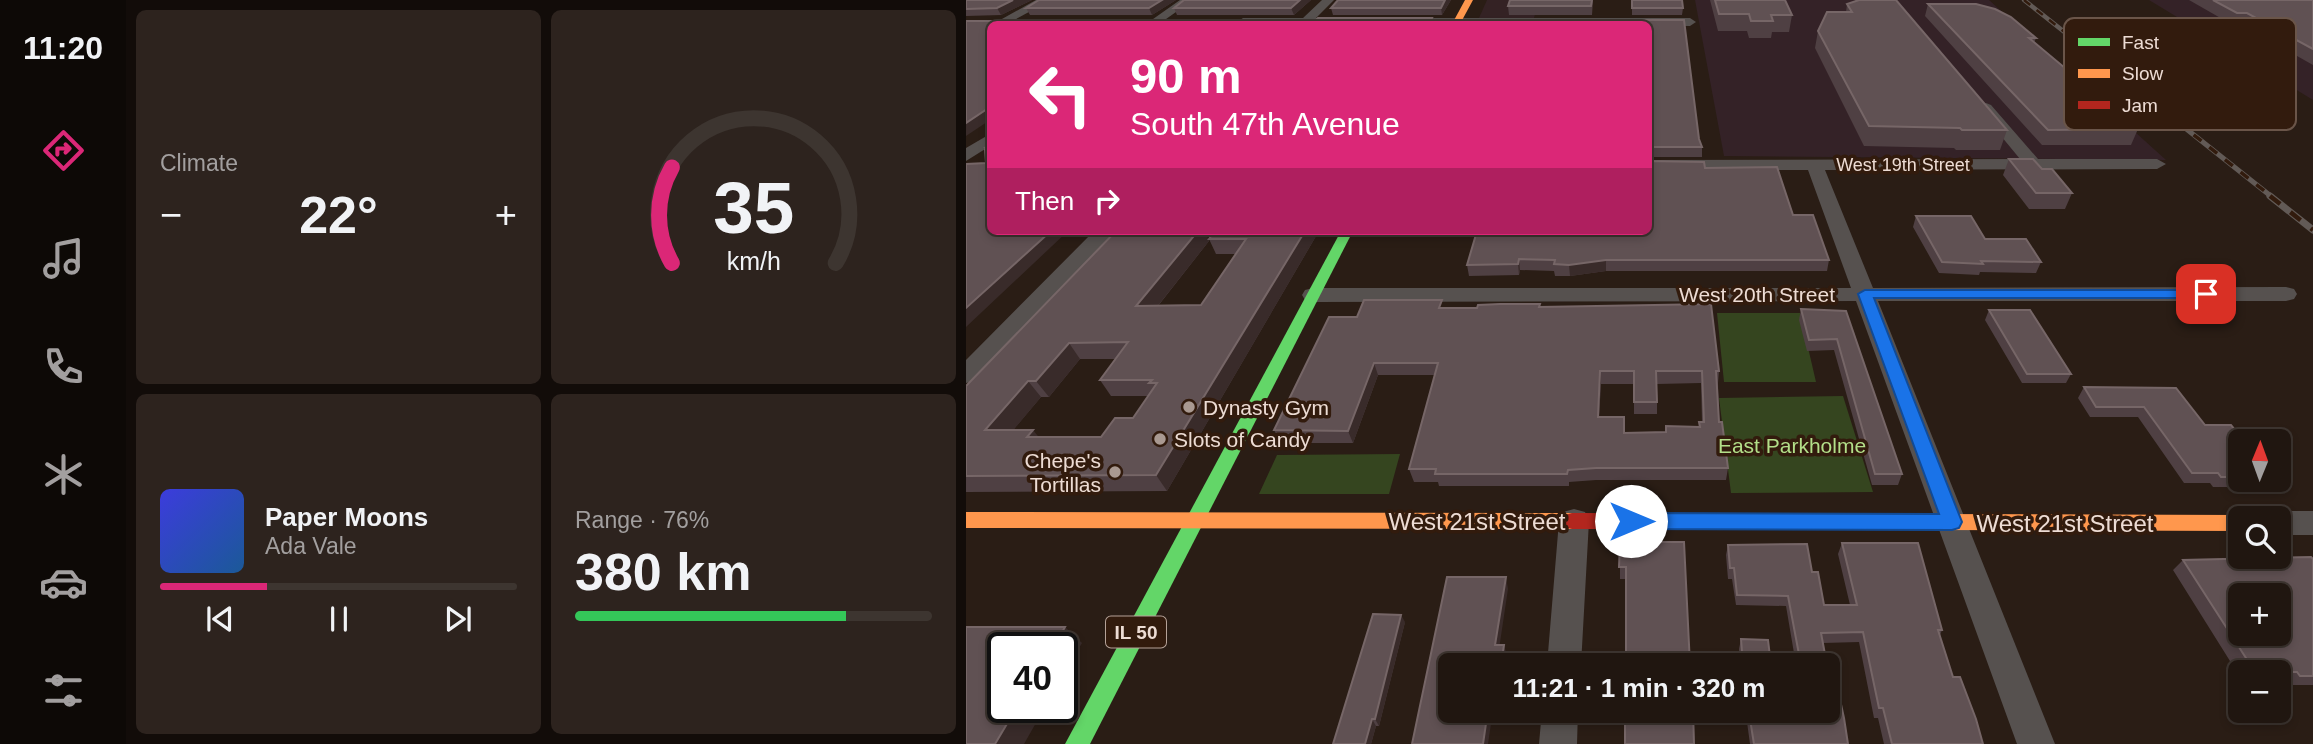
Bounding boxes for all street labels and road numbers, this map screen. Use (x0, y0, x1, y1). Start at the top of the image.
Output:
street label: West 19th Street (1836, 155, 1970, 175)
street label: West 20th Street (1679, 283, 1835, 306)
street label: West 21st Street (1389, 508, 1566, 535)
street label: West 21st Street (1977, 510, 2154, 537)
road number: IL 50 (1106, 617, 1166, 648)

